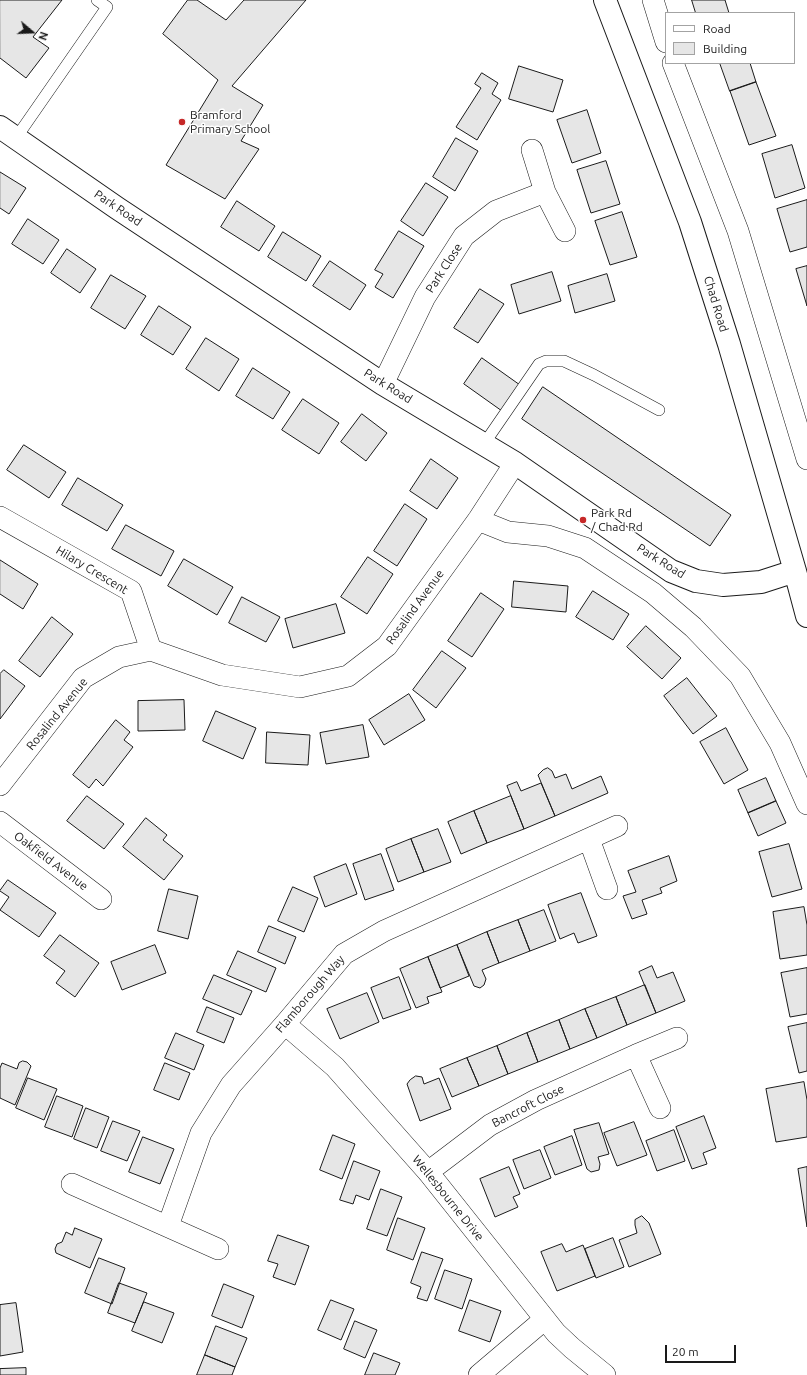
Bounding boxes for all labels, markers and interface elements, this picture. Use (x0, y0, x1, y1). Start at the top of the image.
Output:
north arrow (12, 12, 52, 52)
legend (665, 12, 795, 64)
text: Road (703, 22, 731, 35)
text: N (36, 30, 50, 42)
text: Building (703, 42, 747, 55)
place label: Bramford Primary School (190, 108, 270, 136)
marker: Bramford Primary School (177, 117, 187, 127)
street label: Park Road (91, 187, 145, 229)
street label: Park Close (423, 241, 465, 295)
street label: Chad Road (701, 274, 731, 334)
street label: Park Road (361, 366, 415, 406)
place label: Park Rd / Chad Rd (591, 506, 643, 534)
marker: Park Rd / Chad Rd (578, 515, 588, 525)
street label: Park Road (634, 541, 688, 581)
street label: Hilary Crescent (53, 543, 131, 597)
street label: Rosalind Avenue (383, 567, 447, 647)
street label: Rosalind Avenue (23, 675, 91, 753)
street label: Oakfield Avenue (11, 828, 91, 894)
street label: Flamborough Way (273, 952, 347, 1036)
street label: Bancroft Close (489, 1082, 567, 1130)
street label: Wellesbourne Drive (409, 1152, 487, 1244)
scale bar (667, 1337, 738, 1363)
text: 20 m (672, 1345, 699, 1358)

